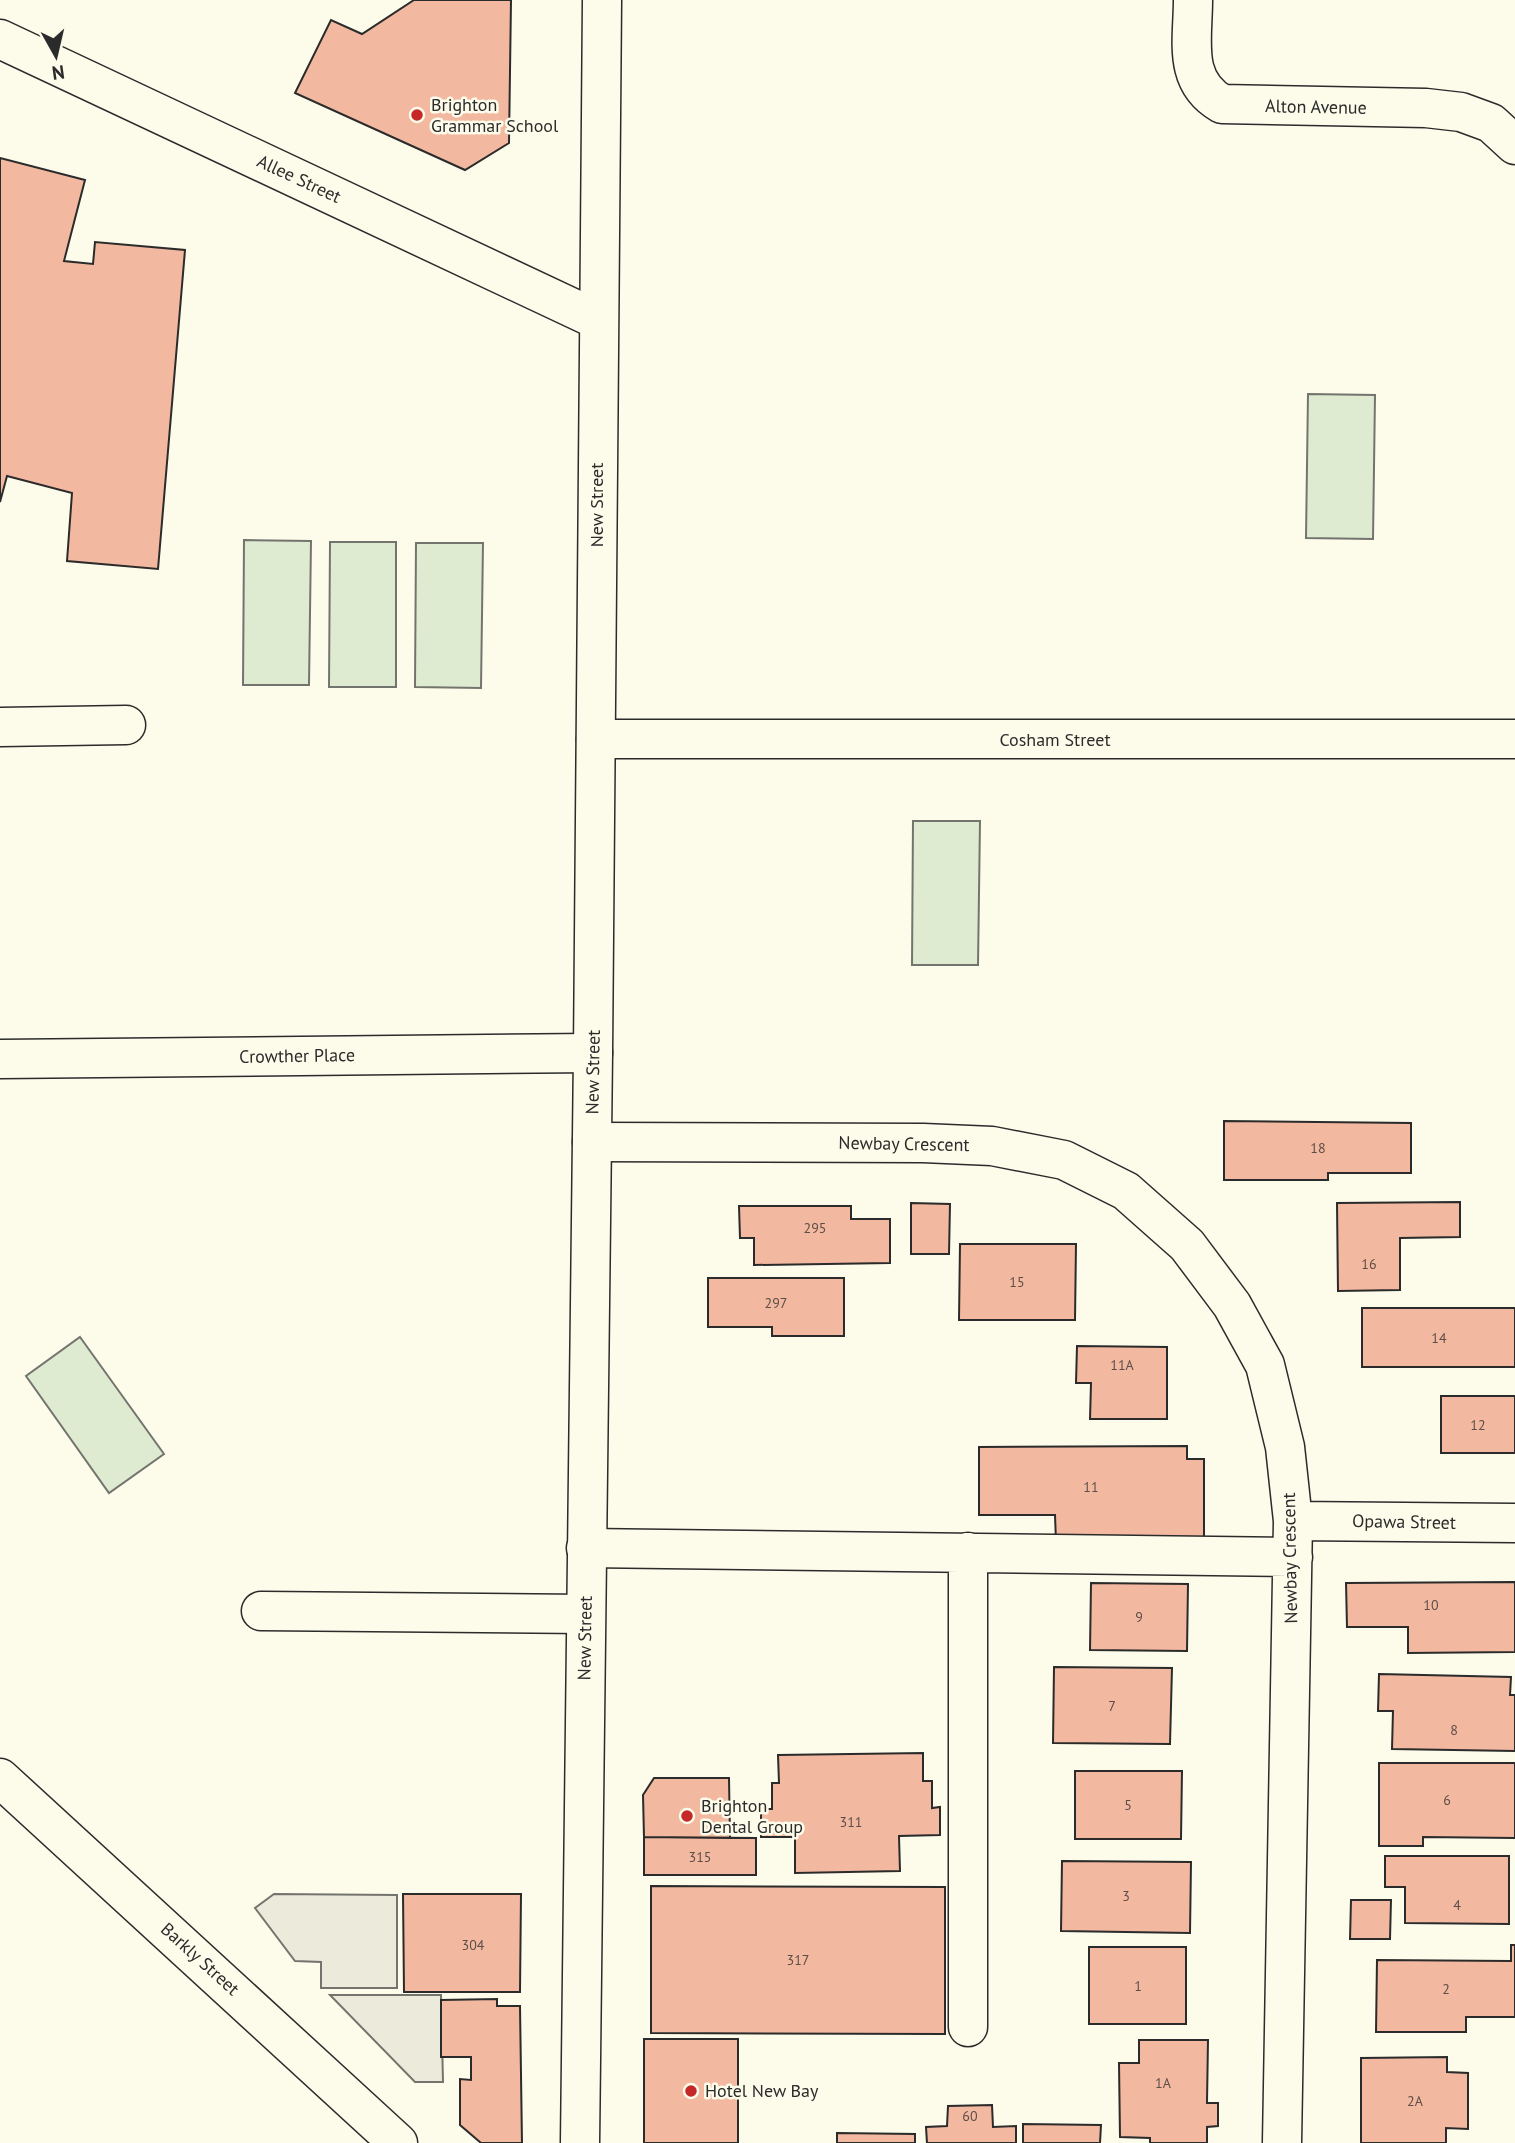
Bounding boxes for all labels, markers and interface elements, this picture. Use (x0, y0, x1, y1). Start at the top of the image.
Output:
north arrow (21, 21, 91, 91)
text: N (51, 60, 66, 86)
place label: Brighton Grammar School (431, 93, 559, 137)
street label: Alton Avenue (1265, 94, 1367, 119)
marker: Brighton Grammar School (409, 107, 425, 123)
street label: Allee Street (254, 149, 345, 208)
street label: New Street (585, 463, 608, 547)
street label: Cosham Street (999, 728, 1111, 751)
street label: New Street (580, 1029, 605, 1115)
street label: Crowther Place (239, 1043, 355, 1068)
street label: Newbay Crescent (838, 1131, 970, 1156)
house number: 18 (1310, 1139, 1326, 1157)
house number: 295 (804, 1219, 826, 1237)
house number: 16 (1361, 1255, 1377, 1273)
house number: 15 (1009, 1273, 1025, 1291)
house number: 297 (765, 1294, 787, 1312)
house number: 14 (1431, 1329, 1447, 1347)
house number: 11A (1110, 1356, 1135, 1374)
house number: 12 (1470, 1416, 1486, 1434)
house number: 11 (1083, 1478, 1099, 1496)
street label: Newbay Crescent (1277, 1492, 1302, 1624)
street label: Opawa Street (1352, 1509, 1456, 1534)
street label: New Street (572, 1595, 597, 1681)
house number: 10 (1423, 1596, 1439, 1614)
house number: 9 (1135, 1608, 1143, 1626)
house number: 7 (1108, 1697, 1116, 1715)
house number: 8 (1450, 1721, 1458, 1739)
house number: 6 (1443, 1791, 1451, 1809)
place label: Brighton Dental Group (701, 1794, 803, 1838)
house number: 5 (1124, 1796, 1132, 1814)
marker: Brighton Dental Group (679, 1808, 695, 1824)
house number: 311 (840, 1813, 862, 1831)
house number: 315 (689, 1848, 711, 1866)
house number: 3 (1122, 1887, 1130, 1905)
house number: 4 (1453, 1896, 1461, 1914)
street label: Barkly Street (156, 1917, 244, 2000)
house number: 304 (462, 1936, 485, 1954)
house number: 317 (787, 1951, 809, 1969)
house number: 1 (1134, 1977, 1142, 1995)
house number: 2 (1442, 1980, 1450, 1998)
house number: 1A (1155, 2074, 1172, 2092)
place label: Hotel New Bay (705, 2079, 819, 2102)
marker: Hotel New Bay (683, 2083, 699, 2099)
house number: 2A (1407, 2092, 1424, 2110)
house number: 60 (962, 2107, 978, 2125)

